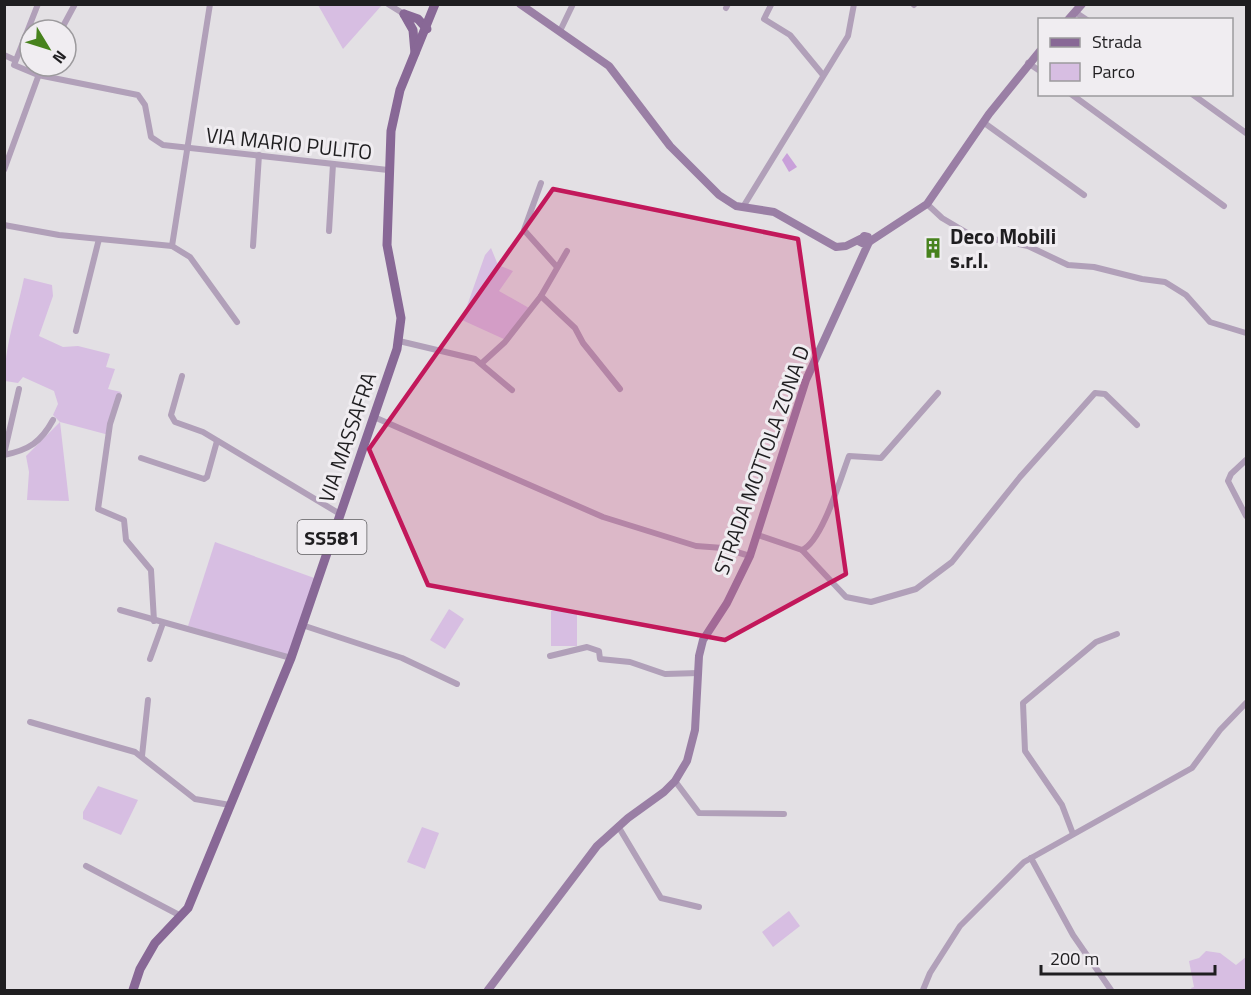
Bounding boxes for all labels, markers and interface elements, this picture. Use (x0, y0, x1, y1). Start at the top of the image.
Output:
north arrow (18, 18, 78, 78)
legend (1038, 18, 1233, 96)
text: Strada (1092, 28, 1142, 55)
text: N (47, 45, 73, 69)
text: Parco (1092, 58, 1135, 85)
street label: VIA MARIO PULITO (204, 118, 374, 168)
place label: Deco Mobili s.r.l. (950, 220, 1056, 276)
building icon: Deco Mobili s.r.l. (921, 236, 945, 260)
street label: STRADA MOTTOLA ZONA D (705, 341, 817, 579)
street label: VIA MASSAFRA (310, 367, 384, 506)
road number: SS581 (298, 520, 366, 554)
scale bar (1041, 938, 1215, 976)
text: 200 m (1050, 945, 1099, 972)

